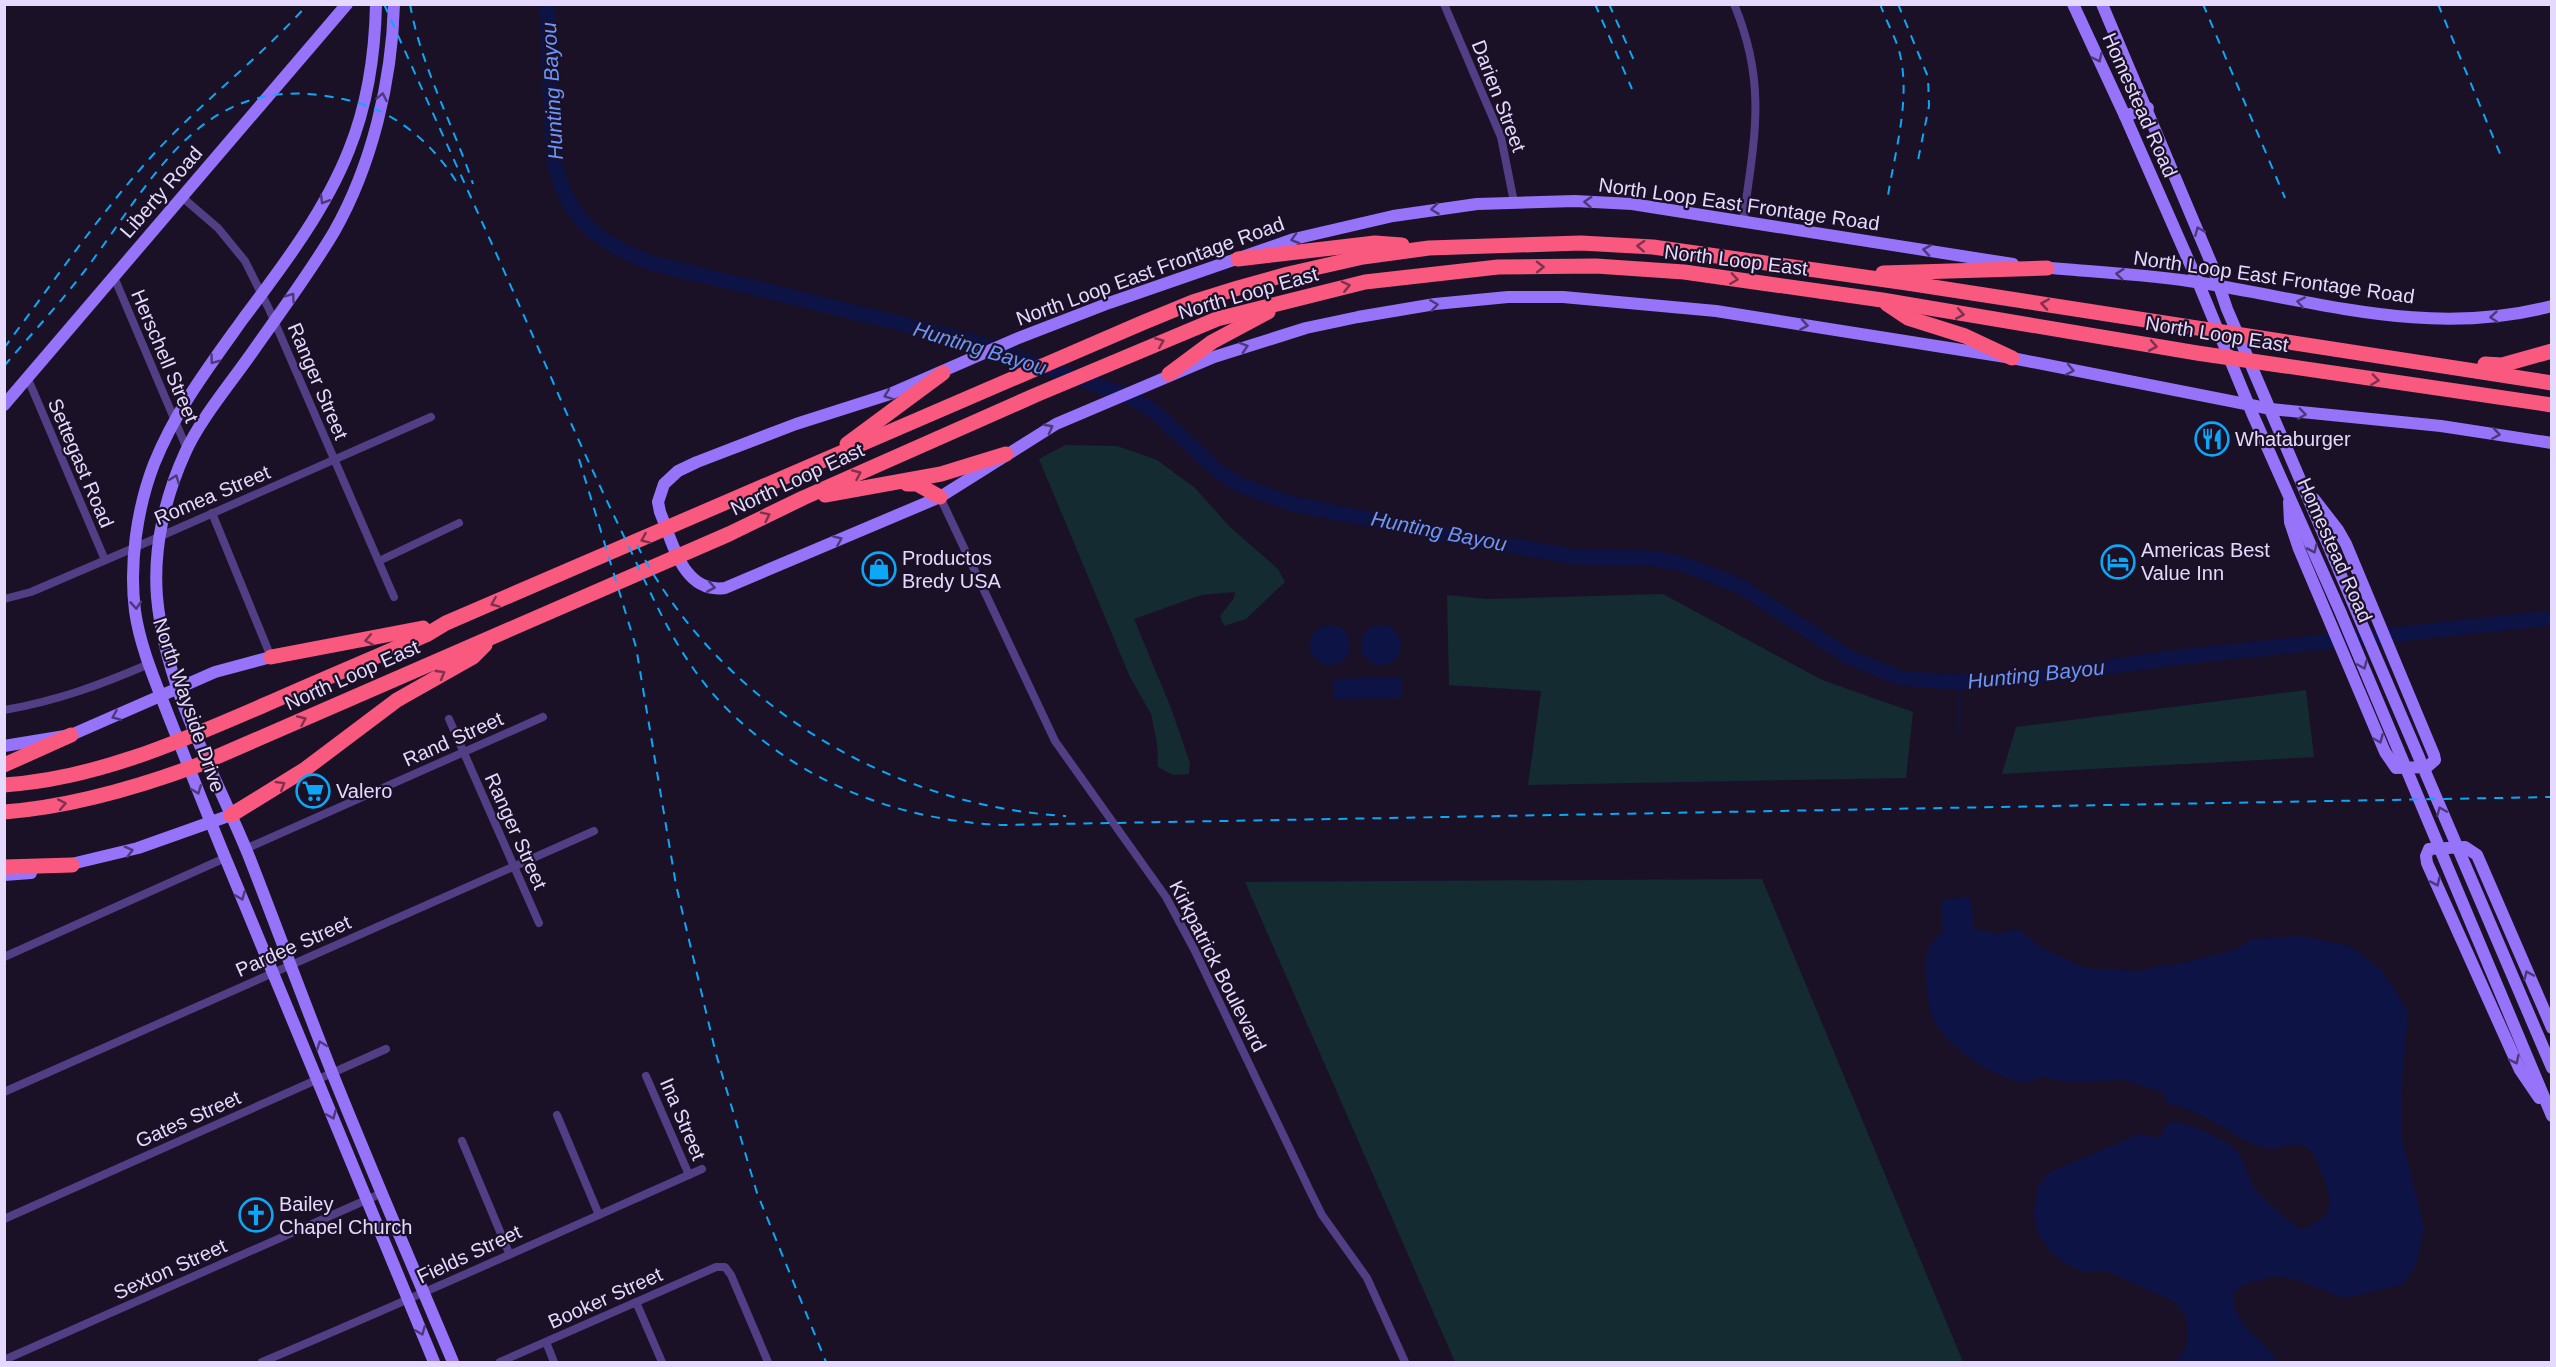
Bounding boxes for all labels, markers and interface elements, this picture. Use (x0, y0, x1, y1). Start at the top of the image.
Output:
water label: Hunting Bayou (537, 21, 567, 160)
street label: Homestead Road (2098, 29, 2182, 181)
street label: Darien Street (1468, 37, 1531, 155)
one-way arrow (2090, 51, 2102, 62)
one-way arrow (375, 92, 388, 102)
street label: Liberty Road (115, 142, 207, 242)
street label: North Loop East Frontage Road (1597, 173, 1881, 235)
one-way arrow (320, 194, 332, 204)
one-way arrow (1584, 195, 1593, 208)
one-way arrow (1430, 203, 1439, 215)
street label: North Loop East Frontage Road (1013, 211, 1287, 331)
one-way arrow (2194, 226, 2206, 237)
one-way arrow (1290, 232, 1301, 244)
one-way arrow (1636, 240, 1645, 253)
street label: North Loop East (1663, 240, 1810, 280)
one-way arrow (1922, 245, 1931, 257)
street label: North Loop East Frontage Road (2132, 246, 2416, 308)
one-way arrow (1535, 261, 1544, 273)
street label: North Loop East (1175, 262, 1321, 324)
one-way arrow (2116, 268, 2125, 281)
one-way arrow (1730, 273, 1739, 285)
one-way arrow (1341, 281, 1351, 294)
street label: Herschell Street (127, 286, 203, 426)
one-way arrow (284, 293, 295, 304)
one-way arrow (2296, 296, 2306, 309)
one-way arrow (2041, 298, 2051, 311)
one-way arrow (1429, 299, 1438, 311)
one-way arrow (1956, 307, 1965, 319)
one-way arrow (2490, 310, 2499, 323)
street label: North Loop East (2144, 312, 2291, 356)
water label: Hunting Bayou (911, 317, 1050, 379)
one-way arrow (1799, 318, 1809, 331)
street label: Ranger Street (284, 319, 353, 443)
one-way arrow (1154, 337, 1165, 349)
one-way arrow (2147, 339, 2157, 352)
one-way arrow (1238, 342, 1249, 354)
one-way arrow (210, 354, 221, 365)
one-way arrow (2064, 363, 2074, 376)
one-way arrow (2371, 373, 2380, 385)
one-way arrow (884, 387, 894, 400)
street label: Settegast Road (44, 395, 118, 531)
one-way arrow (2298, 407, 2307, 419)
restaurant icon: Whataburger (2194, 421, 2230, 457)
one-way arrow (1043, 424, 1054, 435)
place label: Whataburger (2235, 428, 2351, 450)
one-way arrow (2492, 428, 2501, 440)
street label: North Loop East (727, 438, 868, 520)
street label: Romea Street (151, 461, 273, 529)
one-way arrow (850, 470, 861, 482)
one-way arrow (168, 474, 180, 485)
street label: Homestead Road (2293, 474, 2377, 626)
water label: Hunting Bayou (1369, 507, 1509, 555)
one-way arrow (759, 512, 770, 523)
one-way arrow (640, 532, 651, 544)
one-way arrow (831, 535, 842, 547)
place label: Americas Best Value Inn (2141, 539, 2270, 584)
one-way arrow (2306, 542, 2318, 553)
hotel icon: Americas Best Value Inn (2100, 544, 2136, 580)
place label: Productos Bredy USA (902, 547, 1002, 592)
shop icon: Productos Bredy USA (861, 551, 897, 587)
one-way arrow (706, 580, 716, 593)
one-way arrow (491, 595, 502, 607)
one-way arrow (129, 601, 142, 610)
street label: North Wayside Drive (149, 615, 229, 795)
one-way arrow (364, 633, 374, 646)
street label: North Loop East (282, 635, 423, 714)
water label: Hunting Bayou (1966, 655, 2106, 693)
one-way arrow (2356, 658, 2368, 669)
one-way arrow (435, 669, 445, 681)
street label: Rand Street (400, 707, 507, 771)
one-way arrow (111, 709, 122, 721)
one-way arrow (295, 715, 306, 727)
one-way arrow (2372, 733, 2384, 744)
street label: Ranger Street (481, 770, 552, 893)
supermarket icon: Valero (295, 773, 331, 809)
one-way arrow (275, 780, 285, 792)
place label: Valero (336, 780, 392, 802)
one-way arrow (190, 784, 203, 795)
one-way arrow (57, 798, 67, 811)
one-way arrow (2436, 806, 2448, 817)
one-way arrow (123, 846, 134, 858)
one-way arrow (2428, 875, 2440, 886)
street label: Kirkpatrick Boulevard (1165, 877, 1271, 1055)
one-way arrow (233, 890, 246, 901)
street label: Pardee Street (232, 911, 354, 981)
one-way arrow (2523, 970, 2535, 981)
one-way arrow (316, 1040, 329, 1050)
one-way arrow (2508, 1053, 2520, 1064)
street label: Ina Street (656, 1075, 710, 1164)
street label: Gates Street (132, 1086, 244, 1152)
one-way arrow (325, 1108, 337, 1119)
place label: Bailey Chapel Church (279, 1193, 412, 1238)
church icon: Bailey Chapel Church (238, 1197, 274, 1233)
street label: Fields Street (413, 1220, 525, 1288)
street label: Sexton Street (110, 1234, 230, 1304)
street label: Booker Street (545, 1263, 666, 1333)
one-way arrow (414, 1325, 426, 1336)

